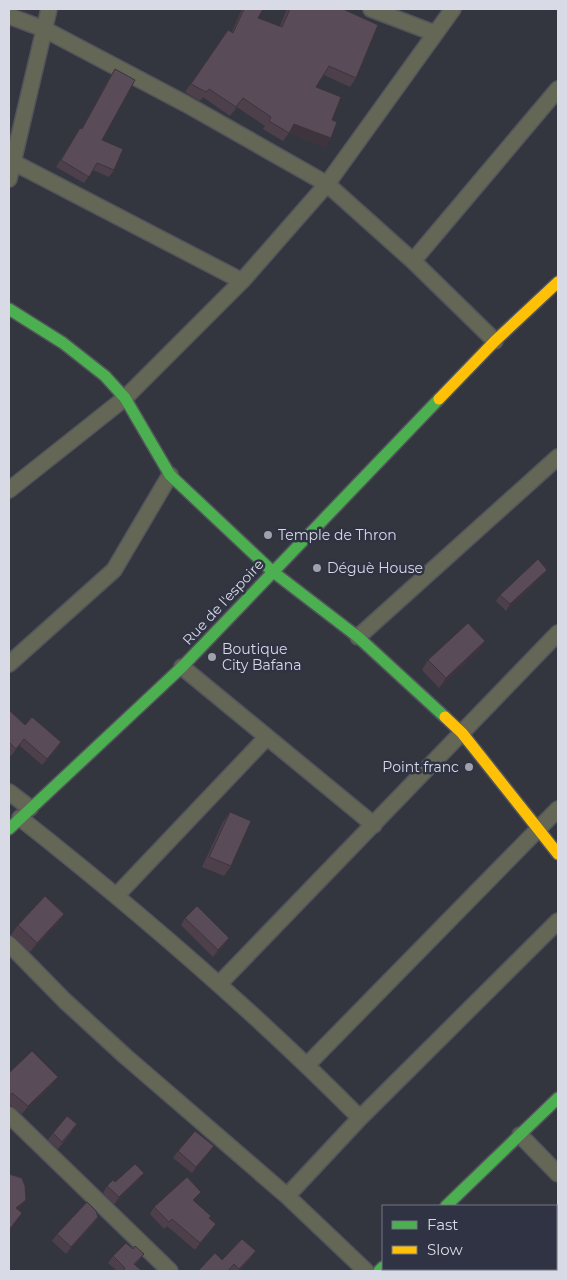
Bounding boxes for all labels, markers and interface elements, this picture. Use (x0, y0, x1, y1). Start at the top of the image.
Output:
place label: Temple de Thron (278, 526, 397, 544)
marker: Temple de Thron (262, 529, 274, 541)
street label: Rue de l'espoire (179, 555, 267, 649)
place label: Déguè House (327, 559, 423, 577)
marker: Déguè House (311, 562, 323, 574)
place label: Boutique City Bafana (222, 640, 301, 674)
marker: Boutique City Bafana (206, 651, 218, 663)
place label: Point franc (382, 758, 459, 776)
marker: Point franc (463, 761, 475, 773)
legend (382, 1205, 557, 1270)
text: Fast (427, 1215, 458, 1234)
text: Slow (427, 1240, 463, 1259)

